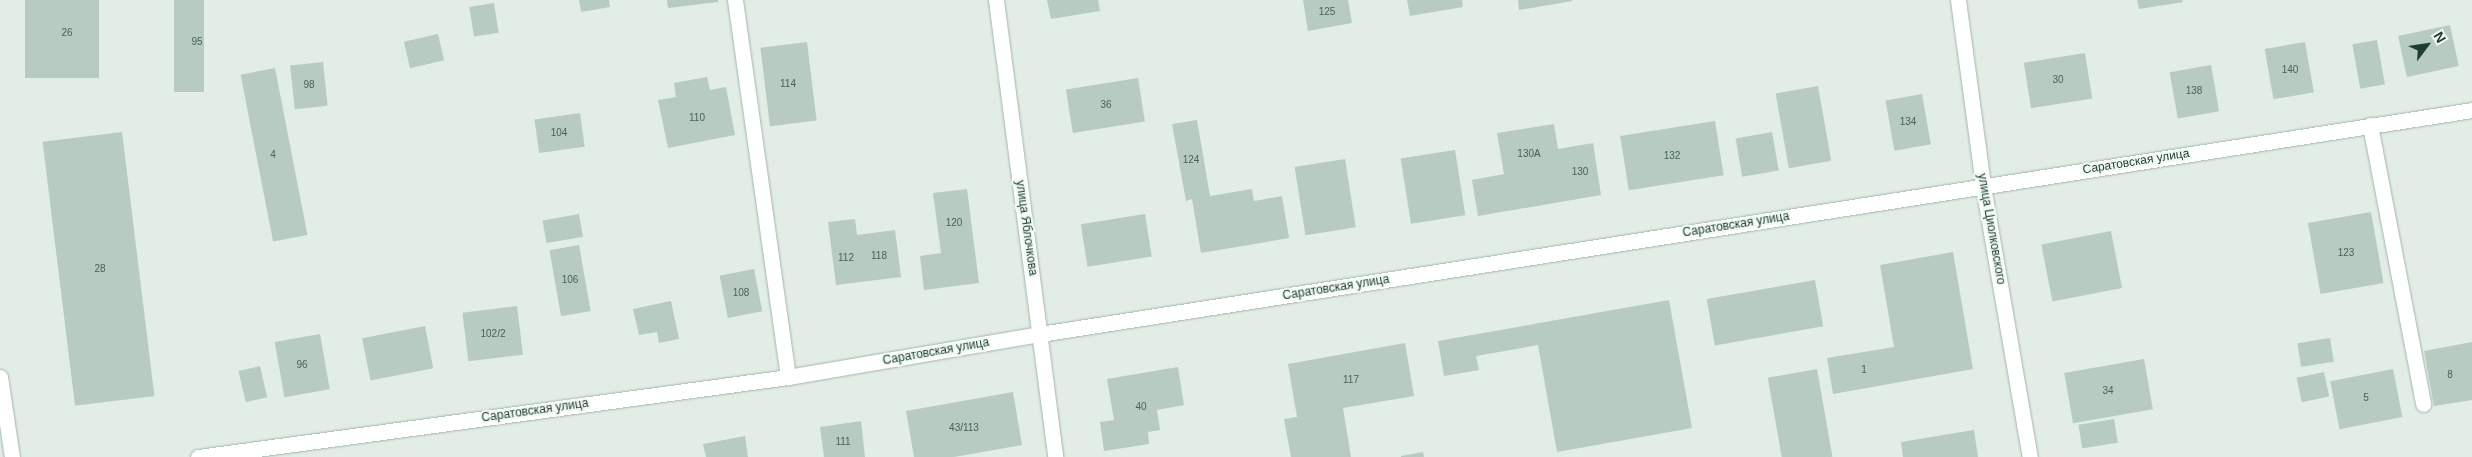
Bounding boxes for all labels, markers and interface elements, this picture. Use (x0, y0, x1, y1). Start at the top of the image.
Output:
house number: 125 (1319, 6, 1335, 18)
north arrow (2402, 20, 2452, 70)
house number: 26 (61, 27, 73, 39)
text: N (2430, 29, 2449, 46)
house number: 95 (191, 36, 203, 48)
house number: 140 (2282, 64, 2298, 76)
house number: 30 (2052, 74, 2064, 86)
house number: 114 (780, 78, 796, 90)
house number: 98 (303, 79, 315, 91)
house number: 138 (2186, 85, 2202, 97)
house number: 36 (1100, 99, 1112, 111)
house number: 110 (689, 112, 705, 124)
house number: 134 (1900, 116, 1916, 128)
house number: 104 (551, 127, 567, 139)
street label: Саратовская улица (2082, 146, 2190, 178)
house number: 130А (1517, 148, 1541, 160)
house number: 4 (270, 149, 276, 161)
house number: 132 (1664, 150, 1680, 162)
house number: 124 (1183, 154, 1199, 166)
house number: 130 (1572, 166, 1588, 178)
street label: улица Циолковского (1974, 172, 2008, 286)
street label: улица Яблочкова (1012, 179, 1040, 277)
street label: Саратовская улица (1682, 209, 1790, 241)
house number: 120 (946, 217, 962, 229)
house number: 123 (2338, 247, 2354, 259)
house number: 118 (871, 250, 887, 262)
house number: 112 (838, 252, 854, 264)
house number: 28 (94, 263, 106, 275)
street label: Саратовская улица (1282, 272, 1390, 304)
house number: 106 (562, 274, 578, 286)
house number: 108 (733, 287, 749, 299)
house number: 102/2 (480, 328, 506, 340)
street label: Саратовская улица (882, 336, 990, 368)
house number: 96 (296, 359, 308, 371)
house number: 1 (1861, 364, 1867, 376)
house number: 8 (2447, 369, 2453, 381)
house number: 117 (1343, 374, 1359, 386)
house number: 34 (2102, 385, 2114, 397)
house number: 5 (2363, 392, 2369, 404)
street label: Саратовская улица (481, 396, 589, 426)
house number: 40 (1135, 401, 1147, 413)
house number: 43/113 (949, 422, 979, 434)
house number: 111 (835, 436, 851, 448)

